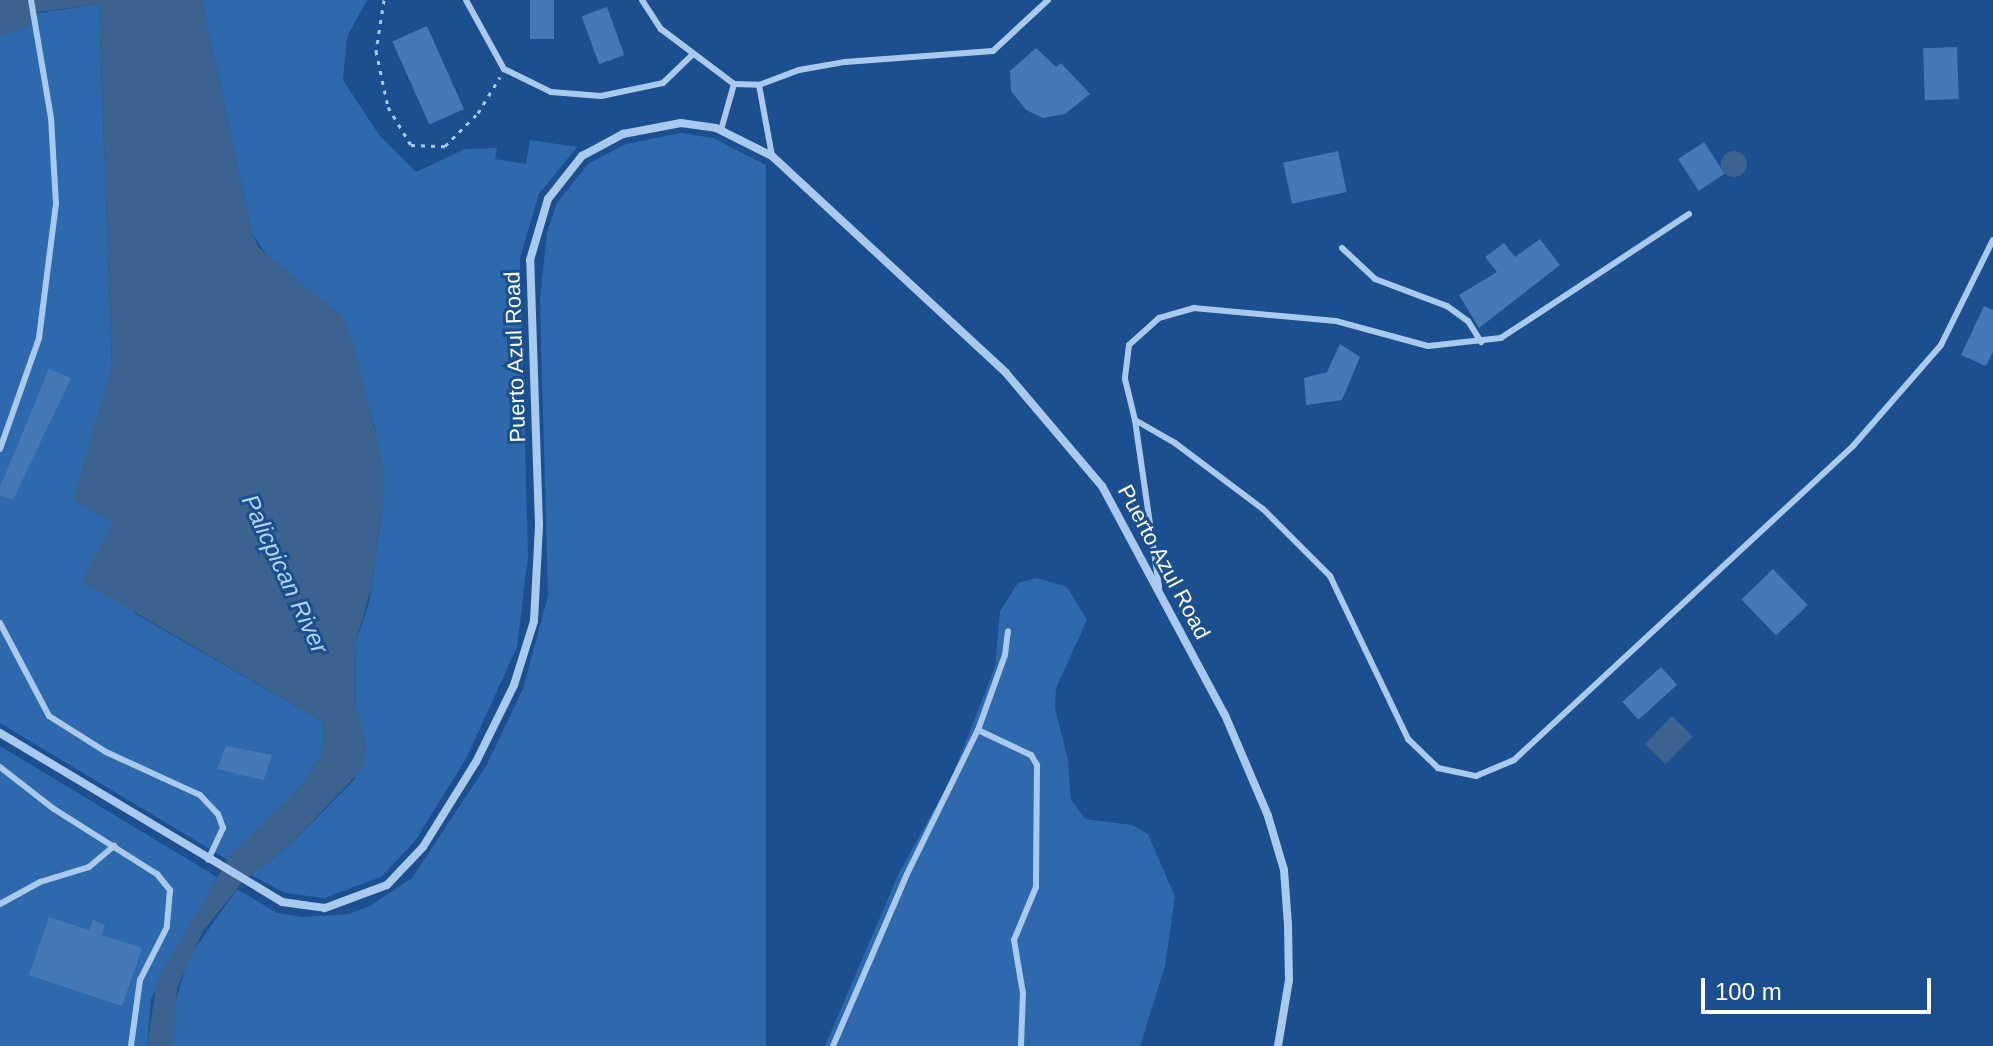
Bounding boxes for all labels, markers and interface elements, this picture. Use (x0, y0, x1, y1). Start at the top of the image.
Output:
street label: Puerto Azul Road (499, 270, 531, 444)
street label: Puerto Azul Road (1112, 480, 1216, 644)
water label: Palicpican River (236, 490, 334, 658)
scale bar (1705, 962, 1935, 1012)
text: 100 m (1715, 978, 1782, 1005)

